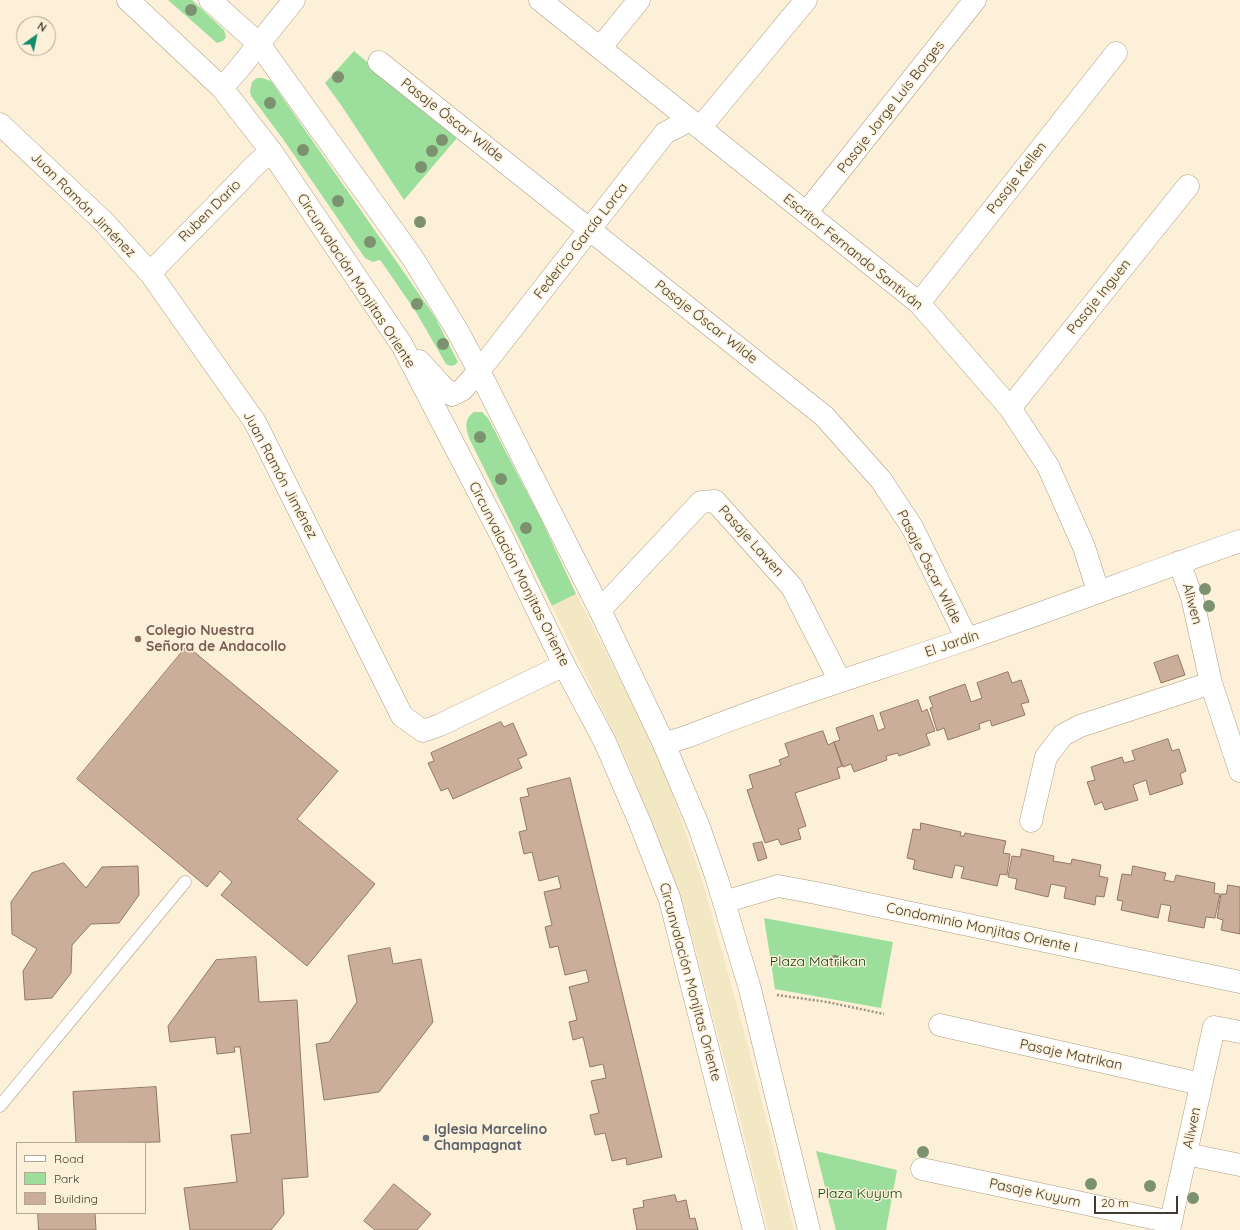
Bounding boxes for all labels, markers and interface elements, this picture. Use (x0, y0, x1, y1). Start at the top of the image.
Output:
north arrow (16, 16, 56, 56)
text: N (35, 19, 49, 35)
street label: Pasaje Jorge Luis Borges (834, 37, 948, 177)
street label: Pasaje Óscar Wilde (397, 75, 507, 165)
street label: Pasaje Kellen (984, 139, 1050, 217)
street label: Juan Ramón Jiménez (27, 149, 139, 261)
street label: Ruben Dario (175, 176, 245, 246)
street label: Federico García Lorca (530, 180, 632, 302)
street label: Escritor Fernando Santiván (780, 190, 926, 314)
street label: Circunvalación Monjitas Oriente (293, 191, 419, 371)
street label: Pasaje Inguen (1064, 256, 1134, 338)
street label: Pasaje Óscar Wilde (651, 277, 761, 367)
street label: Juan Ramón Jiménez (239, 408, 321, 542)
street label: Circunvalación Monjitas Oriente (465, 479, 573, 669)
street label: Pasaje Lawen (715, 502, 787, 580)
street label: Pasaje Óscar Wilde (893, 507, 965, 627)
street label: Aliwen (1178, 582, 1206, 626)
place label: Colegio Nuestra Señora de Andacollo (146, 623, 286, 656)
street label: El Jardín (923, 627, 981, 661)
marker: Colegio Nuestra Señora de Andacollo (133, 634, 143, 644)
street label: Circunvalación Monjitas Oriente (655, 881, 725, 1083)
street label: Condominio Monjitas Oriente I (885, 899, 1079, 957)
park label: Plaza Matrikan (770, 954, 866, 970)
street label: Pasaje Matrikan (1018, 1036, 1124, 1074)
street label: Aliwen (1179, 1106, 1205, 1150)
place label: Iglesia Marcelino Champagnat (434, 1122, 547, 1154)
marker: Iglesia Marcelino Champagnat (421, 1133, 431, 1143)
legend (16, 1142, 146, 1214)
text: Road (54, 1151, 84, 1166)
text: Park (54, 1171, 79, 1186)
street label: Pasaje Kuyum (988, 1175, 1082, 1211)
park label: Plaza Kuyum (818, 1186, 902, 1202)
scale bar (1096, 1188, 1180, 1214)
text: Building (54, 1191, 98, 1206)
text: 20 m (1101, 1195, 1129, 1210)

